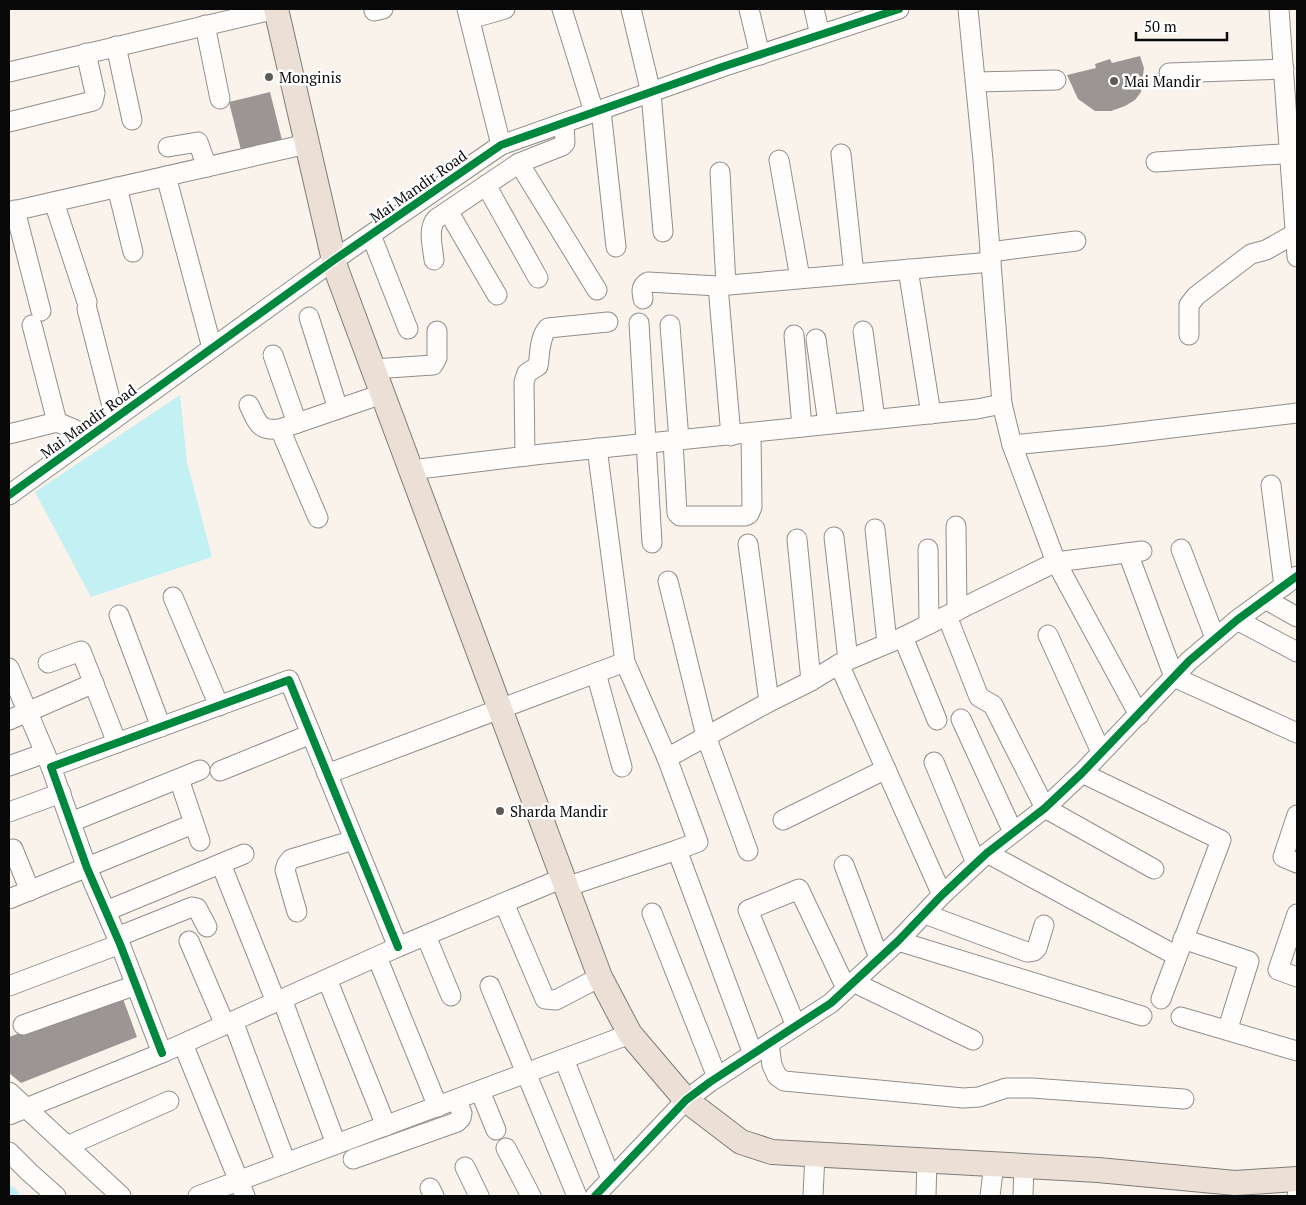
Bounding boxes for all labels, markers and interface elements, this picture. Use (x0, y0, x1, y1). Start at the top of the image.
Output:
scale bar (1136, 10, 1227, 42)
text: 50 m (1144, 16, 1177, 36)
place label: Monginis (279, 67, 342, 87)
marker: Monginis (263, 71, 275, 83)
place label: Mai Mandir (1124, 71, 1201, 91)
marker: Mai Mandir (1108, 75, 1120, 87)
street label: Mai Mandir Road (366, 145, 470, 227)
street label: Mai Mandir Road (36, 379, 140, 463)
place label: Sharda Mandir (510, 801, 608, 821)
marker: Sharda Mandir (494, 805, 506, 817)

